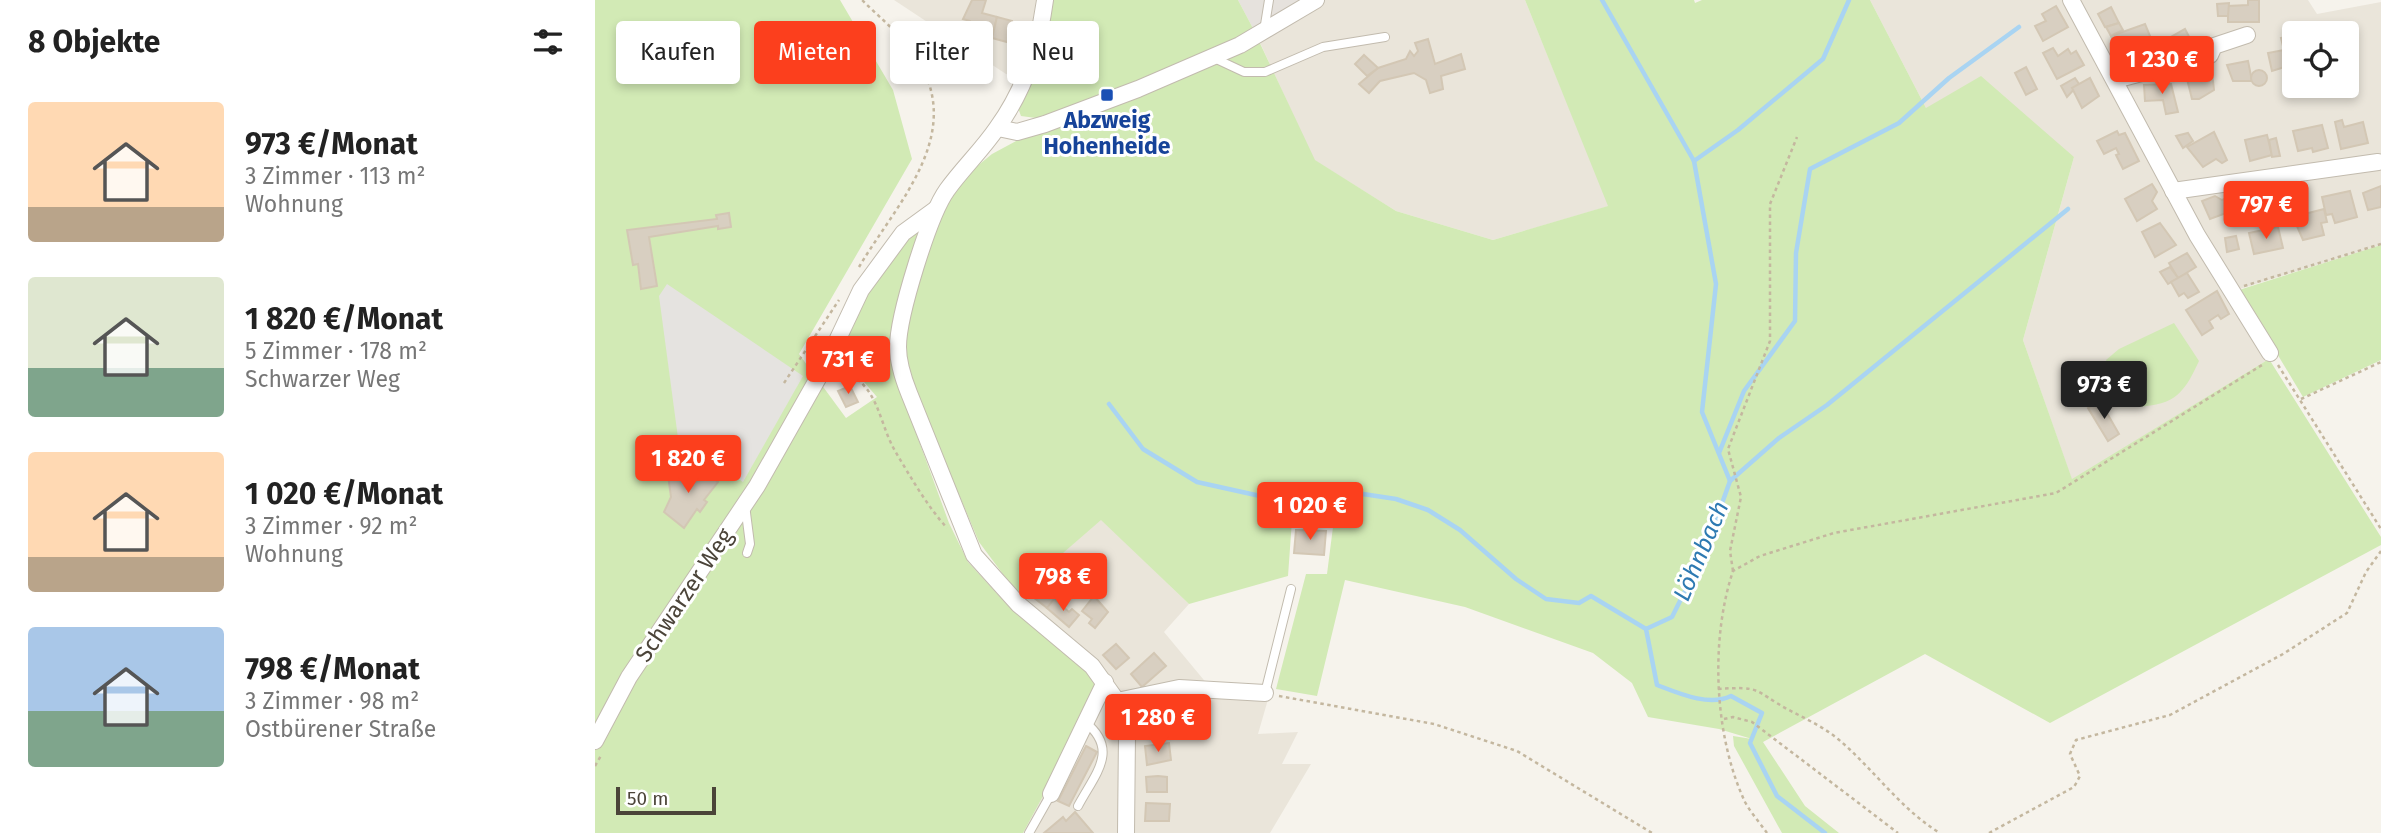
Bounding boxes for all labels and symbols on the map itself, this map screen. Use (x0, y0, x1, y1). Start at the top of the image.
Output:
pin: 1 230 € (2097, 36, 2227, 96)
marker: Abzweig Hohenheide (1099, 87, 1115, 103)
place label: Abzweig Hohenheide (1044, 106, 1171, 160)
pin: 797 € (2217, 182, 2315, 241)
pin: 731 € (799, 336, 897, 396)
pin: 973 € (2055, 362, 2153, 421)
pin: 1 820 € (623, 435, 753, 495)
pin: 1 020 € (1245, 482, 1375, 542)
water label: Löhnbach (1667, 497, 1735, 605)
street label: Schwarzer Weg (629, 523, 739, 667)
pin: 798 € (1014, 554, 1112, 613)
pin: 1 280 € (1093, 694, 1223, 754)
scale bar (616, 784, 716, 816)

